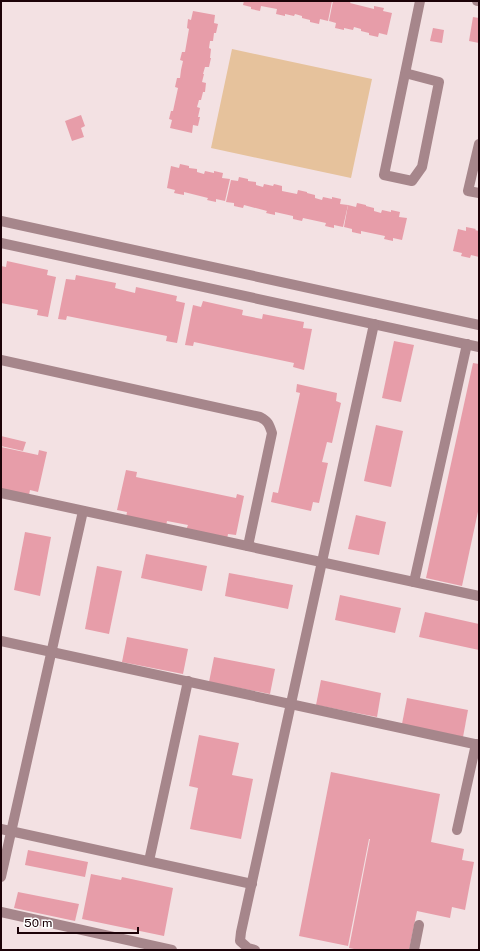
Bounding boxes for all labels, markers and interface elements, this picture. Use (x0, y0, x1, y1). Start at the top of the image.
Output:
scale bar (18, 909, 138, 935)
text: 50 m (24, 916, 52, 930)

